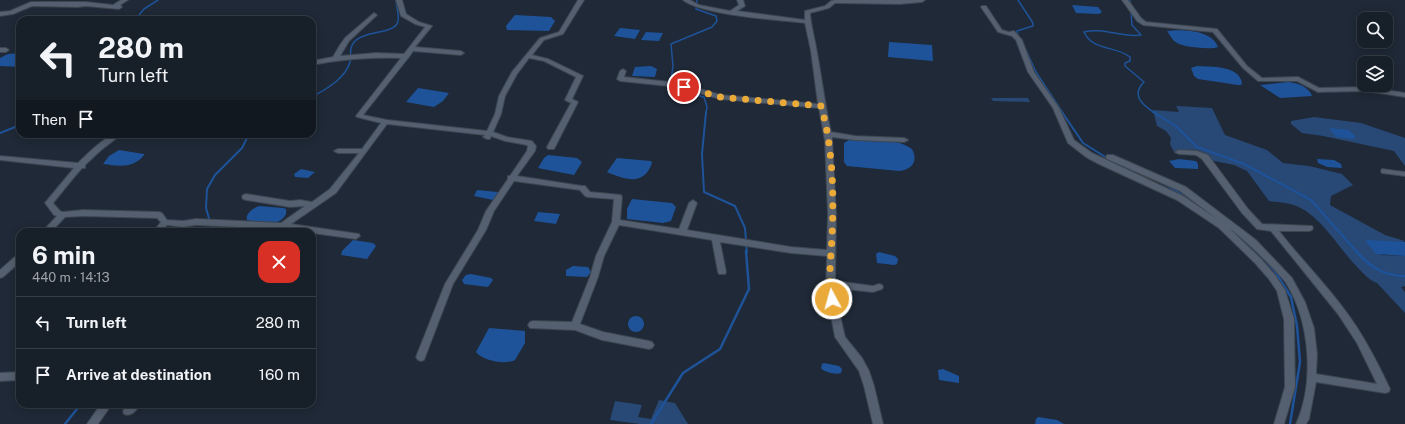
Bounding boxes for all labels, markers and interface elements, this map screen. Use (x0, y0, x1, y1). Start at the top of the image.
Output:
map controls (1357, 12, 1393, 92)
button: search (1357, 12, 1393, 48)
text: 280 m (98, 31, 184, 64)
icon: left (32, 32, 84, 84)
button: layers (1357, 56, 1393, 92)
text: Turn left (98, 65, 168, 86)
pin (667, 70, 701, 104)
icon: arrive (673, 76, 695, 98)
icon: arrive (75, 108, 97, 130)
text: Then (32, 111, 67, 128)
text: 6 min (32, 241, 95, 269)
button: close (258, 241, 300, 283)
text: 440 m · 14:13 (32, 270, 110, 285)
position arrow (811, 278, 853, 320)
icon: left (32, 312, 54, 334)
text: Turn left (66, 314, 127, 331)
text: 280 m (256, 314, 300, 331)
icon: arrive (32, 364, 54, 386)
text: Arrive at destination (66, 366, 211, 383)
text: 160 m (259, 366, 300, 383)

